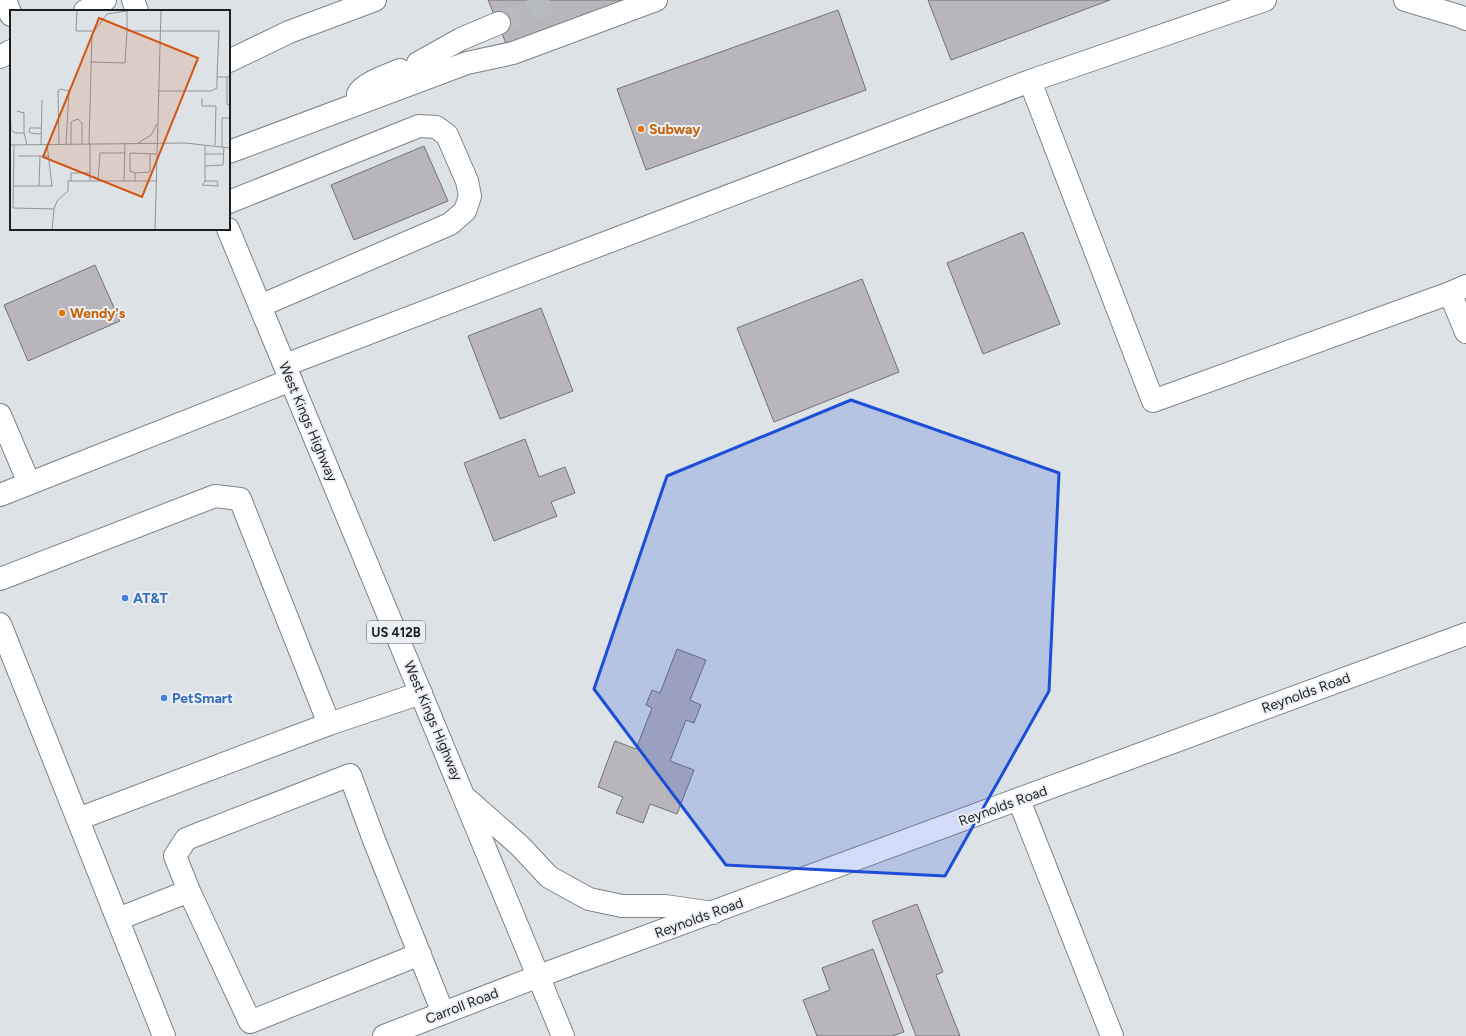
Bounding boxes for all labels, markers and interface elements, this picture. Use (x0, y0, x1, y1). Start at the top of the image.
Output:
inset map (10, 10, 230, 230)
place label: Subway (649, 121, 701, 138)
marker: Subway (636, 124, 646, 134)
place label: Wendy's (70, 305, 126, 322)
marker: Wendy's (57, 308, 67, 318)
street label: West Kings Highway (275, 360, 341, 485)
place label: AT&T (133, 590, 168, 607)
marker: AT&T (120, 593, 130, 603)
road number: US 412B (367, 621, 425, 643)
street label: West Kings Highway (400, 659, 466, 784)
street label: Reynolds Road (1259, 669, 1353, 717)
place label: PetSmart (172, 690, 233, 707)
marker: PetSmart (159, 693, 169, 703)
street label: Reynolds Road (956, 782, 1050, 830)
street label: Reynolds Road (652, 894, 746, 942)
street label: Carroll Road (423, 984, 501, 1028)

